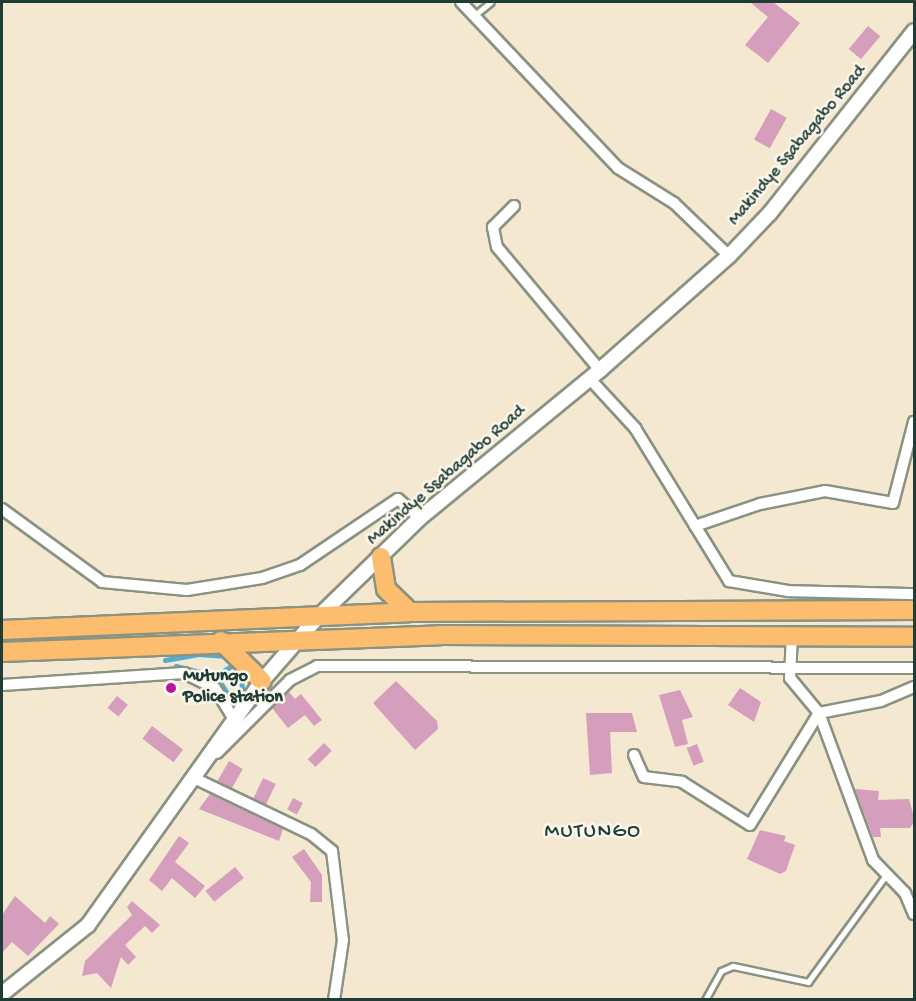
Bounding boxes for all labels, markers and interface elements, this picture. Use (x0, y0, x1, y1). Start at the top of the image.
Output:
street label: Makindye Ssabagabo Road (724, 61, 872, 231)
street label: Makindye Ssabagabo Road (363, 401, 531, 551)
place label: Mutungo Police station (183, 667, 283, 710)
marker: Mutungo Police station (164, 681, 178, 695)
district label: MUTUNGO (545, 820, 641, 846)

